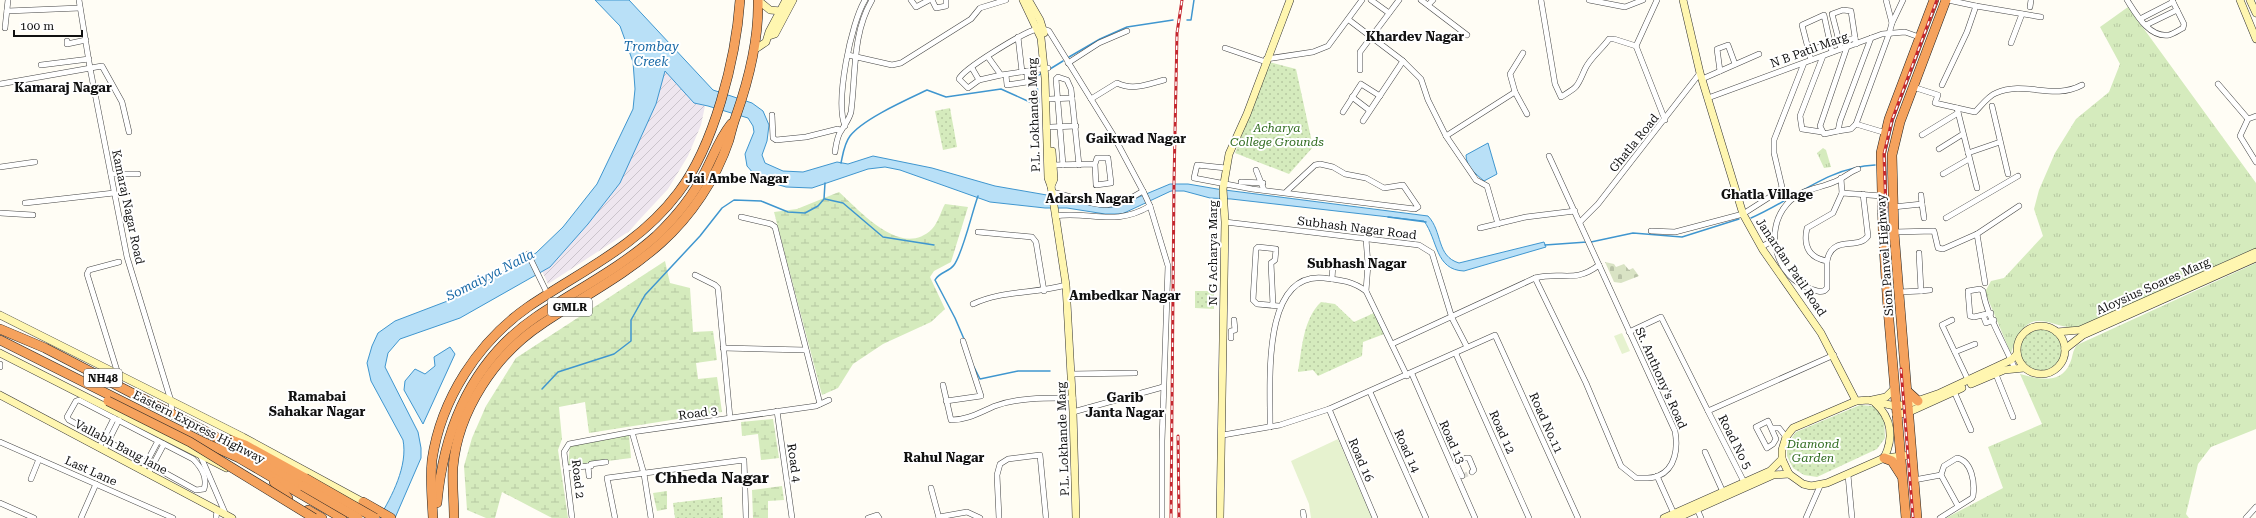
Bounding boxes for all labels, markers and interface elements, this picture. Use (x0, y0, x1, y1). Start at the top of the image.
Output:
scale bar (14, 12, 82, 38)
text: 100 m (20, 19, 54, 33)
district label: Khardev Nagar (1366, 29, 1464, 44)
street label: N B Patil Marg (1768, 29, 1850, 71)
water label: Trombay Creek (623, 39, 679, 69)
street label: P.L. Lokhande Marg (1025, 57, 1043, 172)
district label: Kamaraj Nagar (14, 80, 112, 95)
street label: Ghatla Road (1606, 111, 1662, 175)
park label: Acharya College Grounds (1230, 121, 1324, 149)
district label: Gaikwad Nagar (1086, 131, 1186, 146)
street label: Kamaraj Nagar Road (109, 148, 147, 266)
district label: Jai Ambe Nagar (685, 171, 789, 186)
district label: Ghatla Village (1721, 187, 1813, 202)
district label: Adarsh Nagar (1045, 191, 1135, 206)
street label: Sion Panvel Highway (1874, 193, 1896, 316)
street label: N G Acharya Marg (1206, 200, 1220, 306)
street label: Subhash Nagar Road (1297, 214, 1418, 242)
street label: Janardan Patil Road (1753, 215, 1829, 319)
water label: Somaiyya Nalla (442, 246, 537, 304)
street label: Aloysius Soares Marg (2094, 255, 2212, 317)
district label: Subhash Nagar (1307, 256, 1407, 271)
district label: Ambedkar Nagar (1069, 288, 1181, 303)
road number: GMLR (548, 298, 592, 316)
street label: St. Anthony's Road (1632, 325, 1690, 431)
road number: NH48 (84, 369, 122, 387)
street label: P.L. Lokhande Marg (1054, 381, 1072, 496)
street label: Eastern Express Highway (131, 388, 268, 467)
district label: Ramabai Sahakar Nagar (269, 389, 365, 419)
district label: Garib Janta Nagar (1085, 390, 1165, 420)
street label: Road No.11 (1526, 390, 1566, 456)
street label: Road 3 (678, 403, 719, 423)
street label: Road 12 (1486, 408, 1518, 456)
street label: Road No 5 (1715, 412, 1755, 472)
street label: Vallabh Baug lane (72, 417, 170, 478)
street label: Road 13 (1436, 418, 1468, 466)
street label: Road 14 (1391, 427, 1423, 475)
street label: Road 16 (1346, 436, 1377, 484)
park label: Diamond Garden (1786, 437, 1840, 465)
street label: Road 4 (784, 443, 804, 484)
district label: Rahul Nagar (904, 450, 985, 465)
street label: Last Lane (63, 453, 120, 489)
street label: Road 2 (569, 459, 587, 500)
district label: Chheda Nagar (655, 468, 769, 487)

